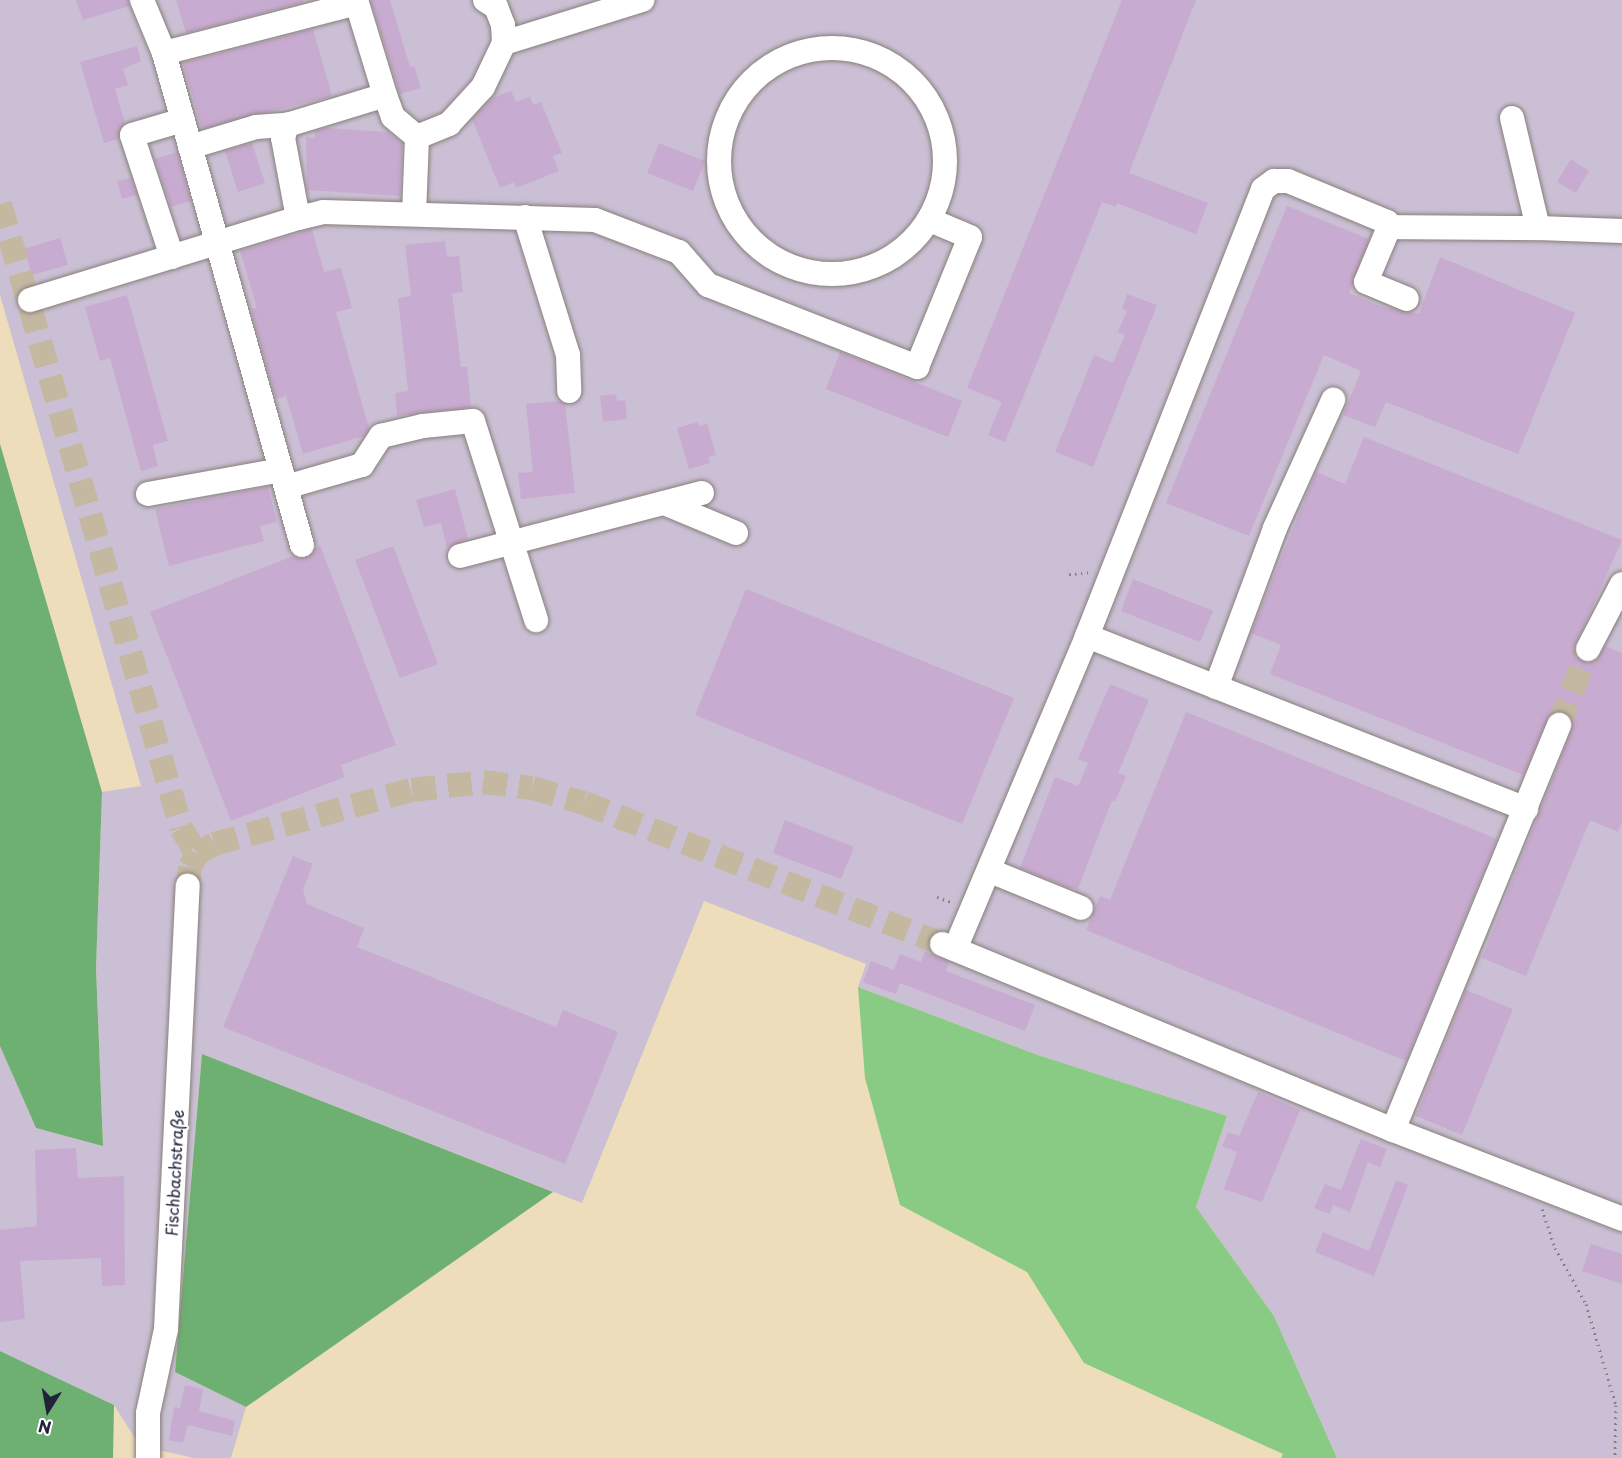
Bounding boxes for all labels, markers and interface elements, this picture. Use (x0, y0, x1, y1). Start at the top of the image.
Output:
street label: Fischbachstraße (161, 1109, 187, 1237)
north arrow (18, 1380, 78, 1440)
text: N (36, 1415, 53, 1441)

